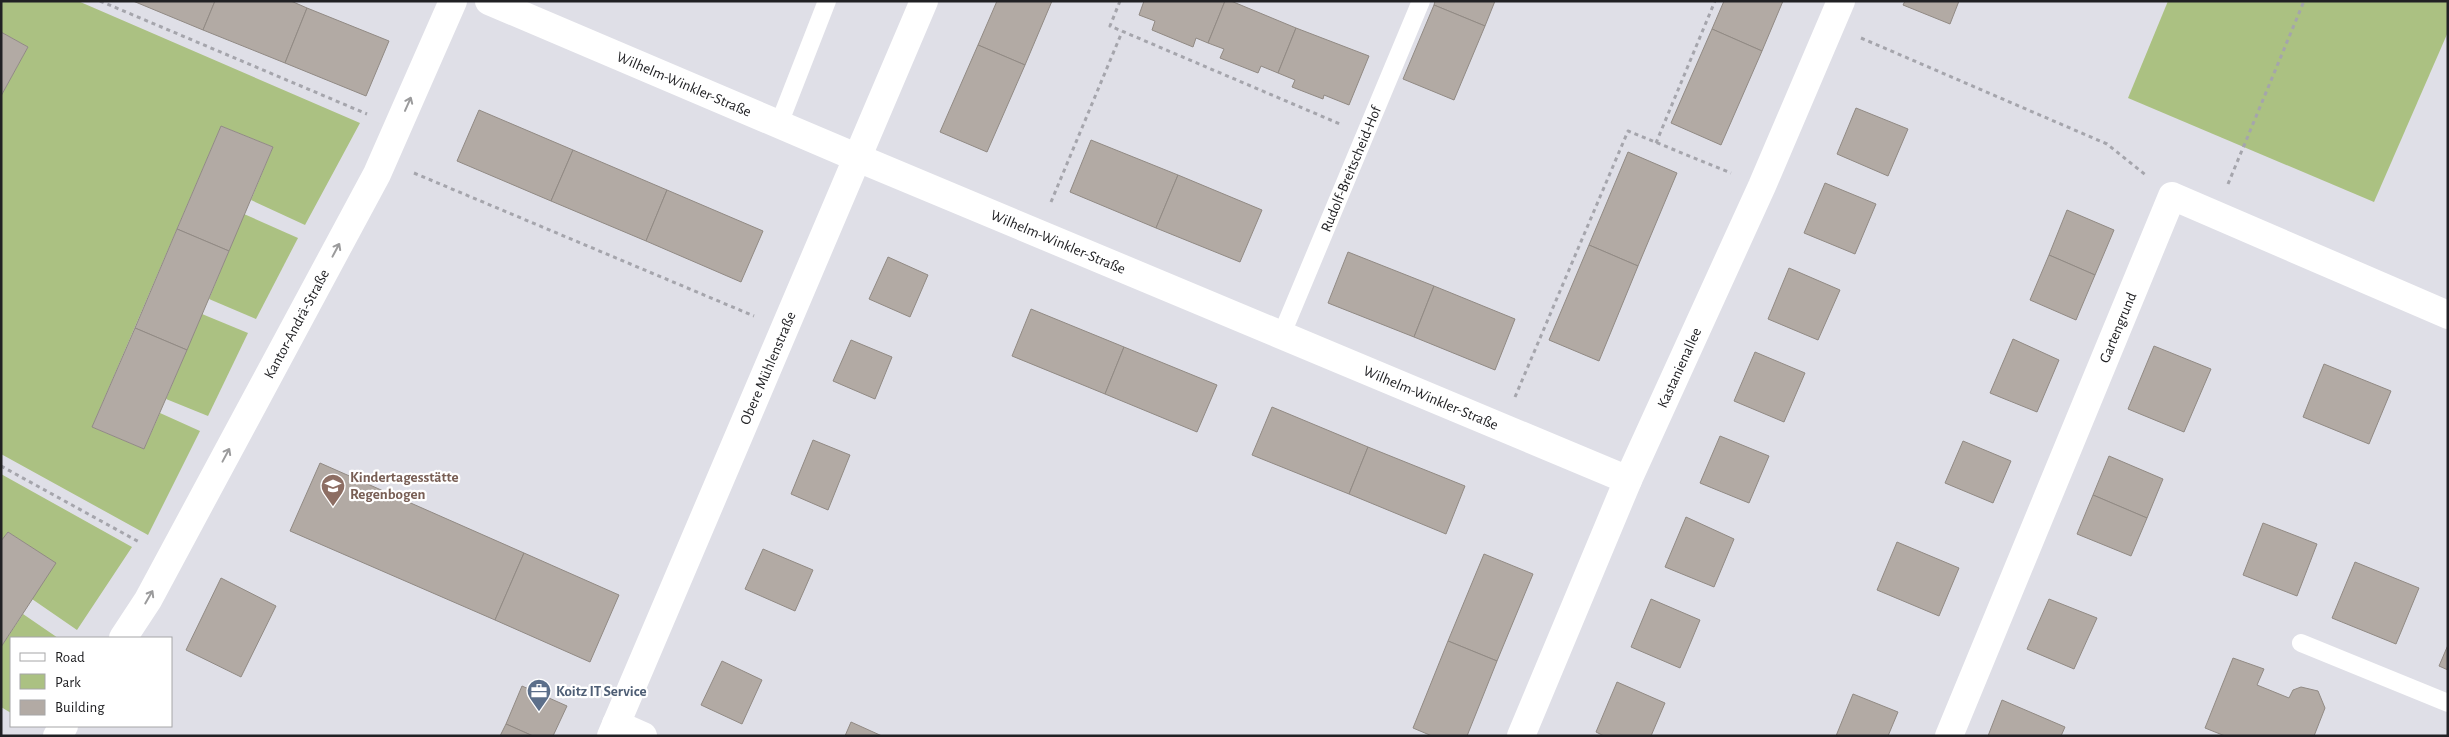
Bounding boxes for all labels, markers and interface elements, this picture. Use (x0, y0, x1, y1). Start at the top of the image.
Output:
street label: Wilhelm-Winkler-Straße (615, 49, 754, 119)
one-way arrow (403, 97, 413, 112)
street label: Rudolf-Breitscheid-Hof (1318, 103, 1384, 234)
street label: Wilhelm-Winkler-Straße (989, 207, 1128, 277)
one-way arrow (331, 242, 341, 257)
street label: Kantor-Andrä-Straße (261, 267, 332, 381)
street label: Gartengrund (2096, 290, 2139, 365)
street label: Obere Mühlenstraße (737, 309, 798, 427)
street label: Kastanienallee (1654, 325, 1704, 410)
street label: Wilhelm-Winkler-Straße (1361, 363, 1501, 432)
one-way arrow (222, 448, 232, 462)
place label: Kindertagesstätte Regenbogen (350, 470, 459, 502)
school or university icon: Kindertagesstätte Regenbogen (320, 473, 346, 507)
one-way arrow (145, 591, 155, 605)
legend (10, 637, 172, 727)
text: Road (55, 650, 85, 665)
text: Park (55, 675, 81, 690)
office icon: Koitz IT Service (526, 678, 552, 712)
place label: Koitz IT Service (556, 684, 647, 699)
text: Building (55, 700, 105, 715)

